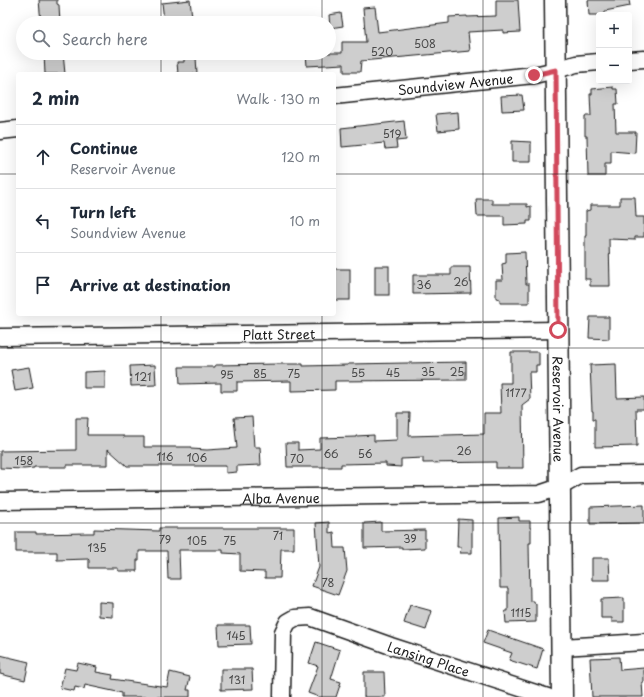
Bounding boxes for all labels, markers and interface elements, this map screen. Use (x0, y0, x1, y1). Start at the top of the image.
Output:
map controls (596, 12, 632, 84)
button: + (596, 12, 632, 48)
search box (16, 16, 336, 60)
icon: search (30, 27, 52, 49)
text: Search here (62, 27, 148, 50)
house number: 508 (414, 35, 436, 52)
house number: 520 (371, 43, 393, 60)
button: − (596, 48, 632, 84)
route end (525, 66, 543, 84)
street label: Soundview Avenue (397, 68, 514, 99)
text: 2 min (32, 85, 79, 111)
text: Walk · 130 m (237, 89, 320, 108)
house number: 519 (383, 125, 401, 142)
text: Continue (70, 136, 138, 159)
icon: ahead (32, 146, 54, 168)
text: 120 m (281, 147, 320, 166)
text: Reservoir Avenue (70, 159, 176, 178)
text: Turn left (70, 200, 136, 223)
icon: left (32, 210, 54, 232)
text: 10 m (290, 211, 320, 230)
text: Soundview Avenue (70, 223, 186, 242)
text: Arrive at destination (70, 273, 231, 296)
house number: 26 (453, 273, 469, 290)
icon: arrive (32, 274, 54, 296)
house number: 36 (417, 276, 432, 293)
route start (549, 321, 567, 339)
street label: Platt Street (243, 324, 315, 343)
street label: Reservoir Avenue (549, 356, 569, 462)
house number: 35 (421, 363, 435, 380)
house number: 25 (450, 363, 464, 380)
house number: 55 (351, 364, 365, 381)
house number: 45 (386, 364, 400, 381)
house number: 85 (253, 365, 267, 382)
house number: 75 (288, 365, 300, 382)
house number: 95 (220, 366, 234, 383)
house number: 121 (135, 368, 151, 385)
house number: 1177 (505, 384, 527, 401)
house number: 26 (456, 442, 472, 459)
house number: 66 (323, 445, 339, 462)
house number: 56 (358, 445, 373, 462)
house number: 116 (157, 448, 174, 465)
house number: 106 (187, 449, 208, 466)
house number: 70 (290, 450, 304, 467)
house number: 158 (15, 452, 34, 469)
street label: Alba Avenue (242, 487, 320, 507)
house number: 71 (273, 527, 283, 544)
house number: 39 (403, 530, 417, 547)
house number: 79 (159, 531, 171, 548)
house number: 105 (187, 532, 207, 549)
house number: 75 (224, 532, 236, 549)
house number: 135 (87, 539, 107, 556)
house number: 78 (322, 574, 335, 591)
house number: 1115 (511, 604, 531, 621)
house number: 145 (226, 627, 246, 644)
street label: Lansing Place (385, 636, 472, 680)
house number: 131 (229, 671, 245, 688)

